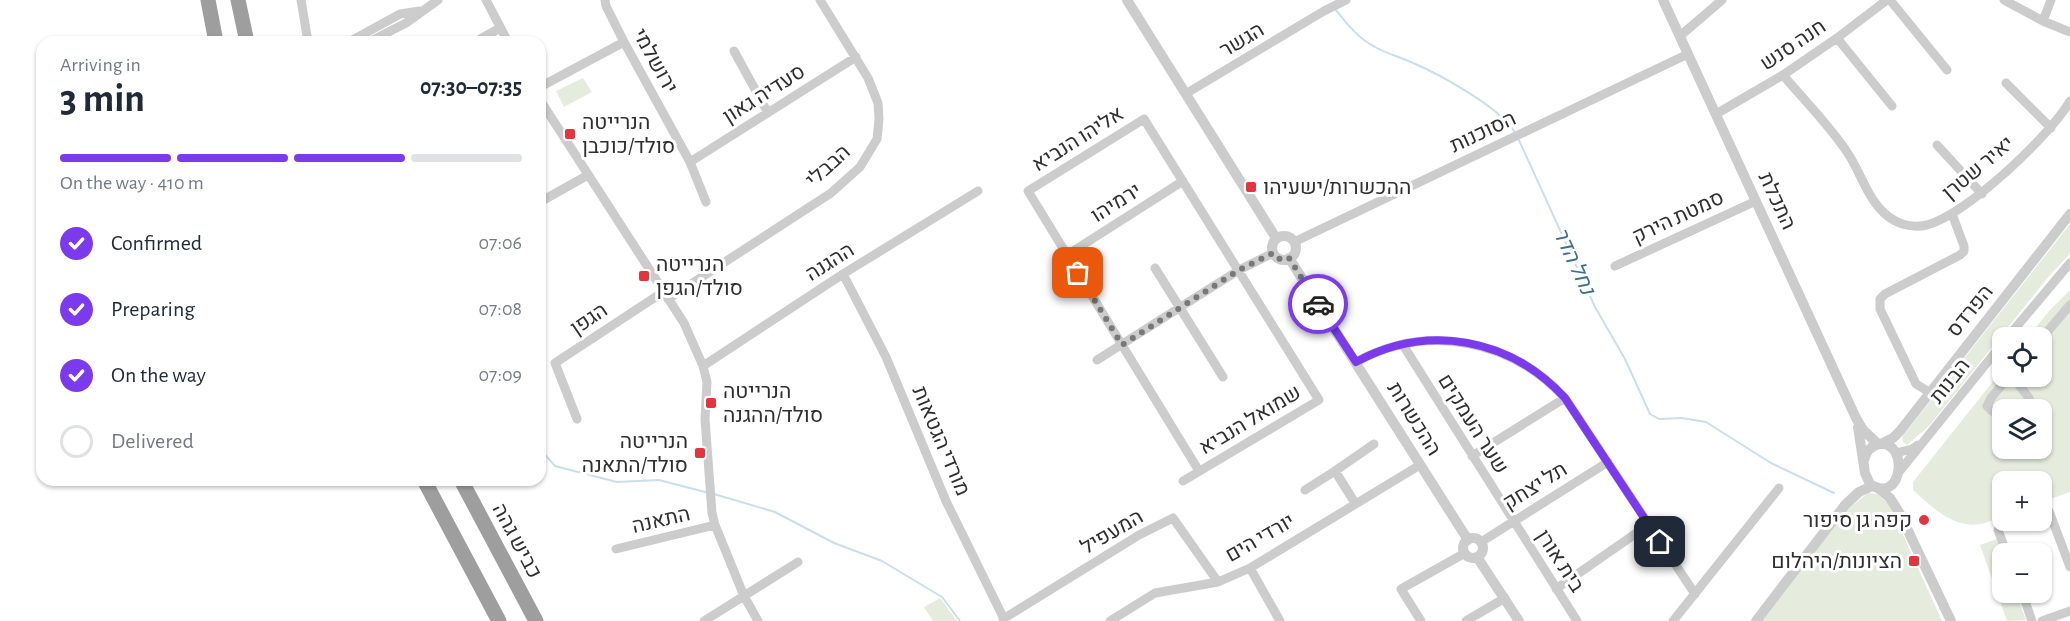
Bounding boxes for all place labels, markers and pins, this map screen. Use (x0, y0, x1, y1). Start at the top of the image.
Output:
place label: הנרייטה סולד/כוכבן (582, 112, 675, 157)
marker: הנרייטה סולד/כוכבן (563, 127, 577, 141)
place label: ההכשרות/ישעיהו (1263, 177, 1411, 198)
marker: ההכשרות/ישעיהו (1244, 180, 1258, 194)
pin (1052, 247, 1103, 298)
place label: הנרייטה סולד/הגפן (656, 254, 743, 299)
marker: הנרייטה סולד/הגפן (637, 269, 651, 283)
place label: הנרייטה סולד/ההגנה (723, 381, 823, 426)
marker: הנרייטה סולד/ההגנה (704, 396, 718, 410)
place label: הנרייטה סולד/התאנה (582, 431, 688, 476)
marker: הנרייטה סולד/התאנה (693, 446, 707, 460)
place label: קפה גן סיפור (1803, 510, 1912, 531)
marker: קפה גן סיפור (1917, 513, 1931, 527)
pin (1634, 516, 1685, 567)
place label: הציונות/היהלום (1771, 551, 1902, 572)
marker: הציונות/היהלום (1907, 554, 1921, 568)

